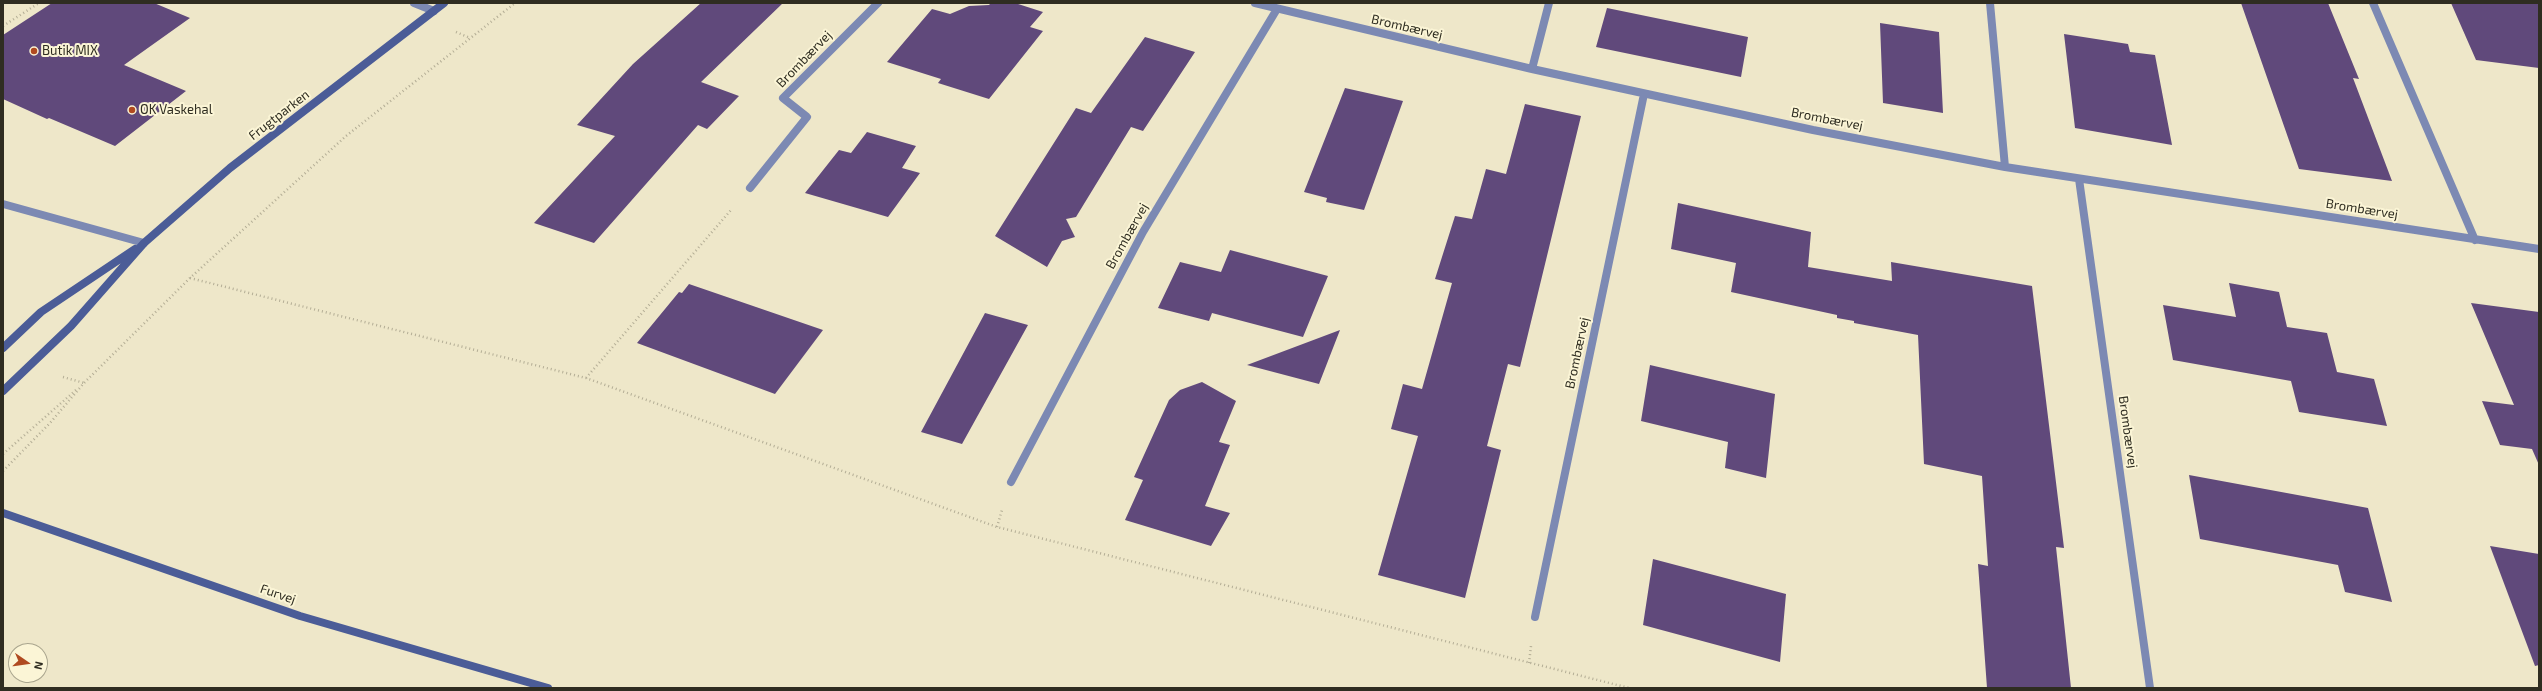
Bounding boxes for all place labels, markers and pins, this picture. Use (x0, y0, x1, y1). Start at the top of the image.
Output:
place label: Butik MIX (42, 43, 98, 59)
marker: Butik MIX (29, 46, 39, 56)
place label: OK Vaskehal (140, 102, 213, 118)
marker: OK Vaskehal (127, 105, 137, 115)

